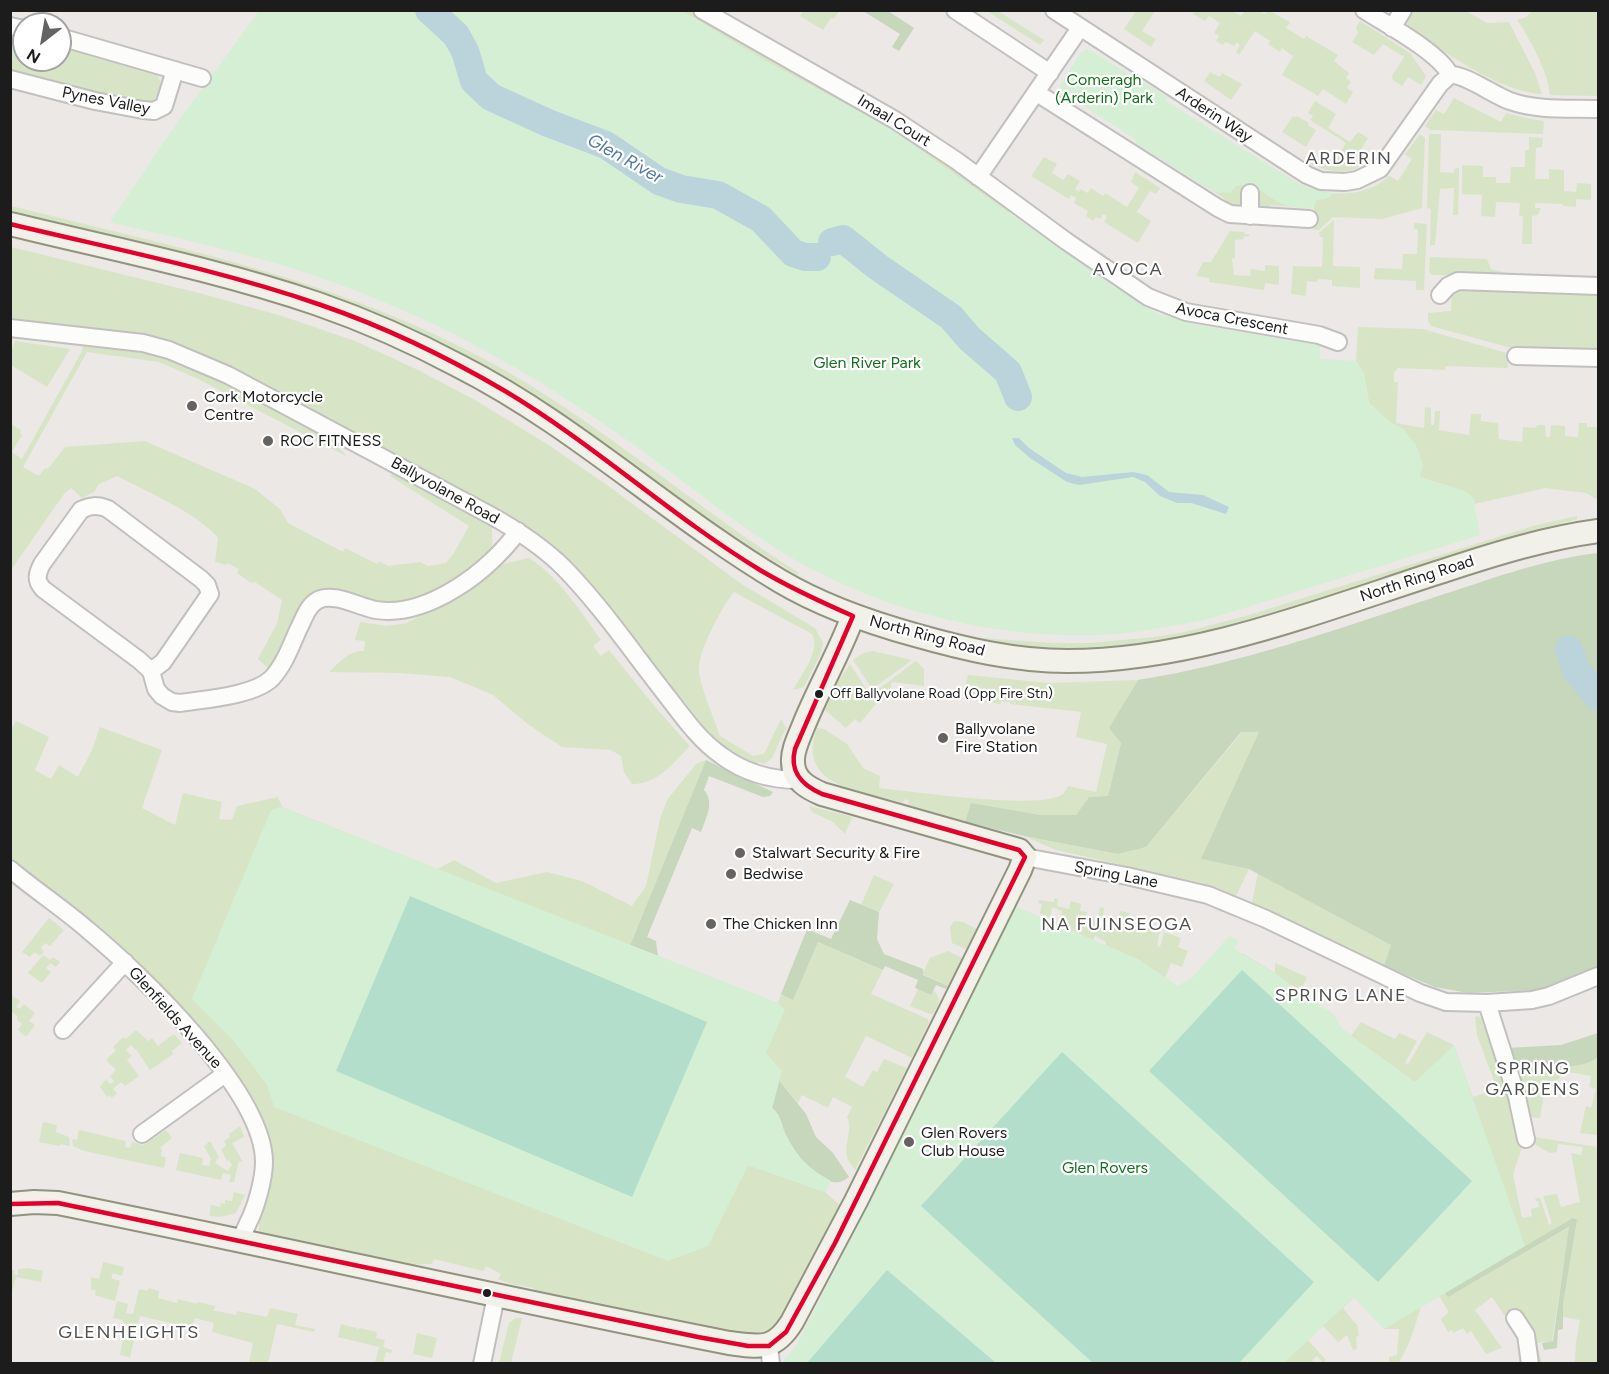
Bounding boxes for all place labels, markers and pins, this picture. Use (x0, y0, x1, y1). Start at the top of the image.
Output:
place label: Cork Motorcycle Centre (204, 387, 323, 425)
marker: Cork Motorcycle Centre (185, 399, 199, 413)
place label: ROC FITNESS (280, 431, 381, 451)
marker: ROC FITNESS (261, 434, 275, 448)
place label: Off Ballyvolane Road (Opp Fire Stn) (830, 686, 1053, 702)
marker: Off Ballyvolane Road (Opp Fire Stn) (813, 688, 825, 700)
place label: Ballyvolane Fire Station (955, 719, 1037, 757)
marker: Ballyvolane Fire Station (936, 731, 950, 745)
place label: Stalwart Security & Fire (752, 843, 920, 863)
marker: Stalwart Security & Fire (733, 846, 747, 860)
place label: Bedwise (743, 864, 803, 884)
marker: Bedwise (724, 867, 738, 881)
place label: The Chicken Inn (723, 914, 838, 934)
marker: The Chicken Inn (704, 917, 718, 931)
place label: Glen Rovers Club House (921, 1123, 1007, 1161)
marker: Glen Rovers Club House (902, 1135, 916, 1149)
unlabelled marker (481, 1287, 493, 1299)

